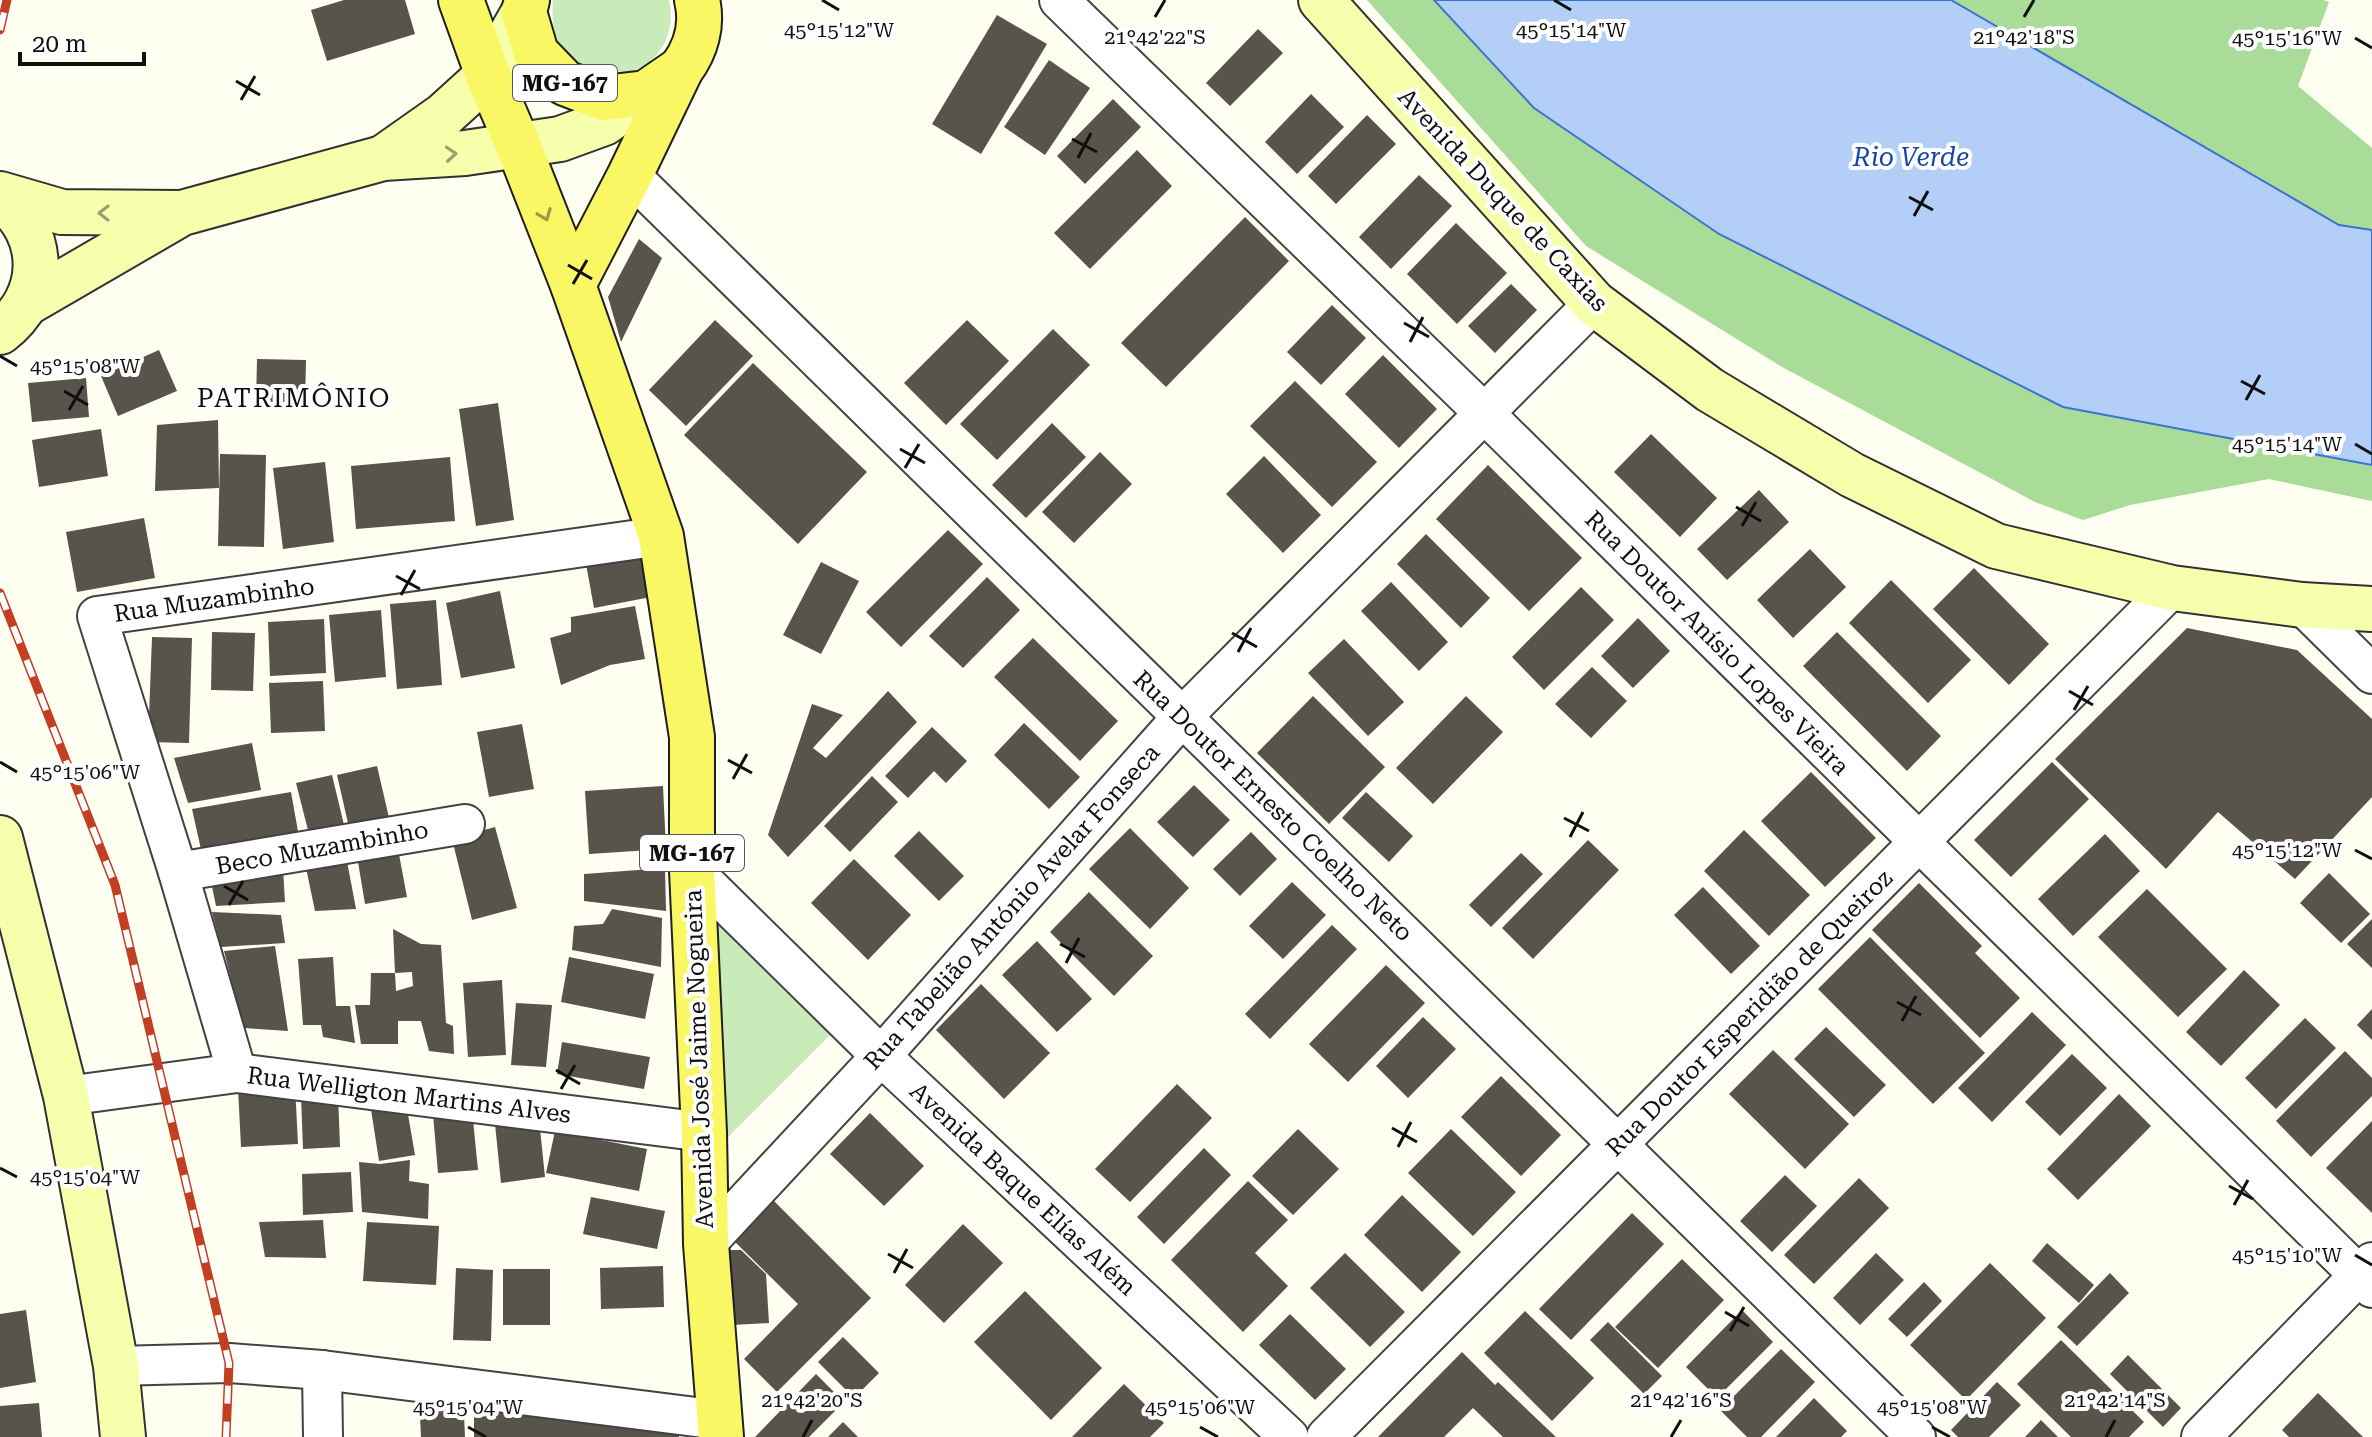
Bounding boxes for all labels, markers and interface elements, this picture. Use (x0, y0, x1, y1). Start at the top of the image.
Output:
scale bar (20, 16, 144, 66)
text: 45°15'12"W (784, 18, 895, 42)
text: 45°15'14"W (1516, 18, 1627, 42)
text: 21°42'22"S (1104, 25, 1206, 49)
text: 21°42'18"S (1973, 25, 2075, 49)
text: 45°15'16"W (2232, 26, 2343, 50)
text: 20 m (32, 30, 87, 58)
road number: MG-167 (513, 65, 617, 101)
street label: Avenida Duque de Caxias (1392, 83, 1614, 317)
water label: Rio Verde (1852, 142, 1969, 172)
one-way arrow (445, 145, 457, 162)
one-way arrow (97, 204, 110, 222)
one-way arrow (535, 207, 552, 221)
text: 45°15'08"W (30, 354, 141, 378)
district label: PATRIMÔNIO (197, 382, 391, 413)
text: 45°15'14"W (2232, 432, 2343, 456)
street label: Rua Doutor Anísio Lopes Vieira (1579, 505, 1855, 781)
street label: Rua Muzambinho (112, 572, 316, 628)
street label: Rua Doutor Ernesto Coelho Neto (1128, 665, 1418, 947)
street label: Rua Tabelião António Avelar Fonseca (858, 739, 1166, 1075)
text: 45°15'06"W (30, 760, 141, 784)
street label: Beco Muzambinho (213, 815, 431, 881)
road number: MG-167 (640, 835, 744, 871)
text: 45°15'12"W (2232, 838, 2343, 862)
street label: Rua Doutor Esperidião de Queiroz (1600, 864, 1898, 1162)
street label: Avenida José Jaime Nogueira (679, 889, 719, 1229)
street label: Rua Welligton Martins Alves (246, 1061, 572, 1129)
street label: Avenida Baque Elías Além (904, 1077, 1142, 1301)
text: 45°15'04"W (30, 1165, 141, 1189)
text: 45°15'10"W (2232, 1243, 2343, 1267)
text: 21°42'20"S (761, 1388, 863, 1412)
text: 21°42'16"S (1630, 1388, 1732, 1412)
text: 21°42'14"S (2064, 1388, 2166, 1412)
text: 45°15'04"W (413, 1395, 524, 1419)
text: 45°15'06"W (1145, 1395, 1256, 1419)
text: 45°15'08"W (1877, 1395, 1988, 1419)

